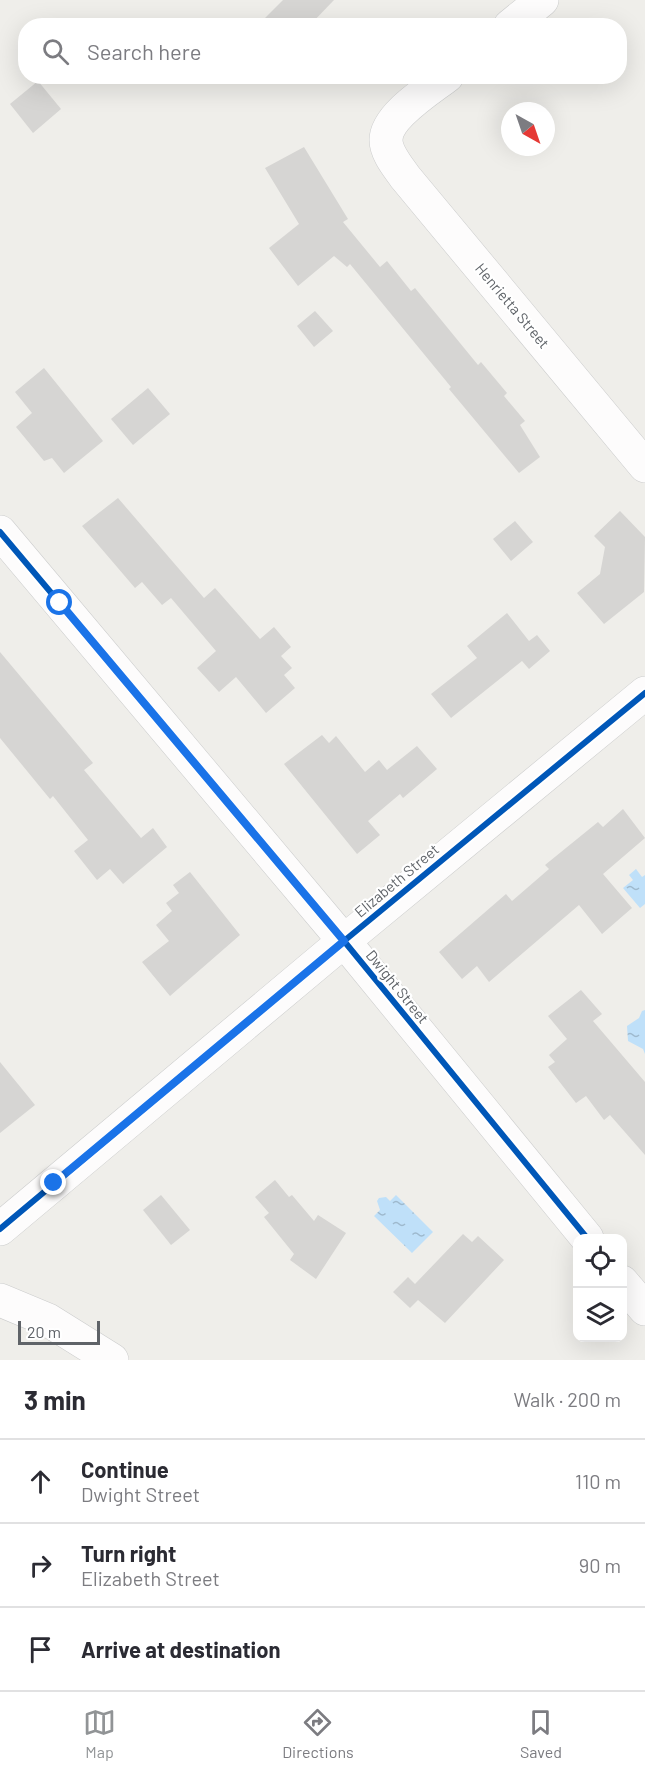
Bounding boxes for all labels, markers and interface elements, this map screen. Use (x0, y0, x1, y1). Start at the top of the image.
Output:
search box (18, 18, 627, 84)
icon: search (39, 35, 72, 68)
text: Search here (87, 38, 201, 64)
north arrow (501, 102, 555, 156)
street label: Henrietta Street (472, 259, 554, 352)
route start (46, 589, 72, 615)
street label: Elizabeth Street (351, 840, 442, 921)
street label: Dwight Street (363, 946, 433, 1027)
route end (40, 1169, 66, 1195)
map controls (573, 1234, 627, 1342)
button: locate (573, 1234, 627, 1288)
button: layers (573, 1288, 627, 1342)
scale bar (18, 1318, 100, 1346)
text: 20 m (27, 1322, 61, 1341)
text: 3 min (24, 1384, 86, 1415)
text: Walk · 200 m (513, 1387, 621, 1411)
text: Continue (81, 1456, 169, 1482)
icon: ahead (24, 1465, 57, 1498)
text: 110 m (575, 1469, 621, 1493)
text: Dwight Street (81, 1482, 200, 1506)
text: Turn right (81, 1540, 176, 1566)
icon: right (24, 1549, 57, 1582)
text: 90 m (579, 1553, 621, 1577)
text: Elizabeth Street (81, 1566, 220, 1590)
icon: arrive (24, 1633, 57, 1666)
text: Arrive at destination (81, 1636, 280, 1662)
tab: Map (83, 1706, 116, 1761)
tab: Directions (282, 1706, 354, 1761)
tab: Saved (520, 1706, 562, 1761)

